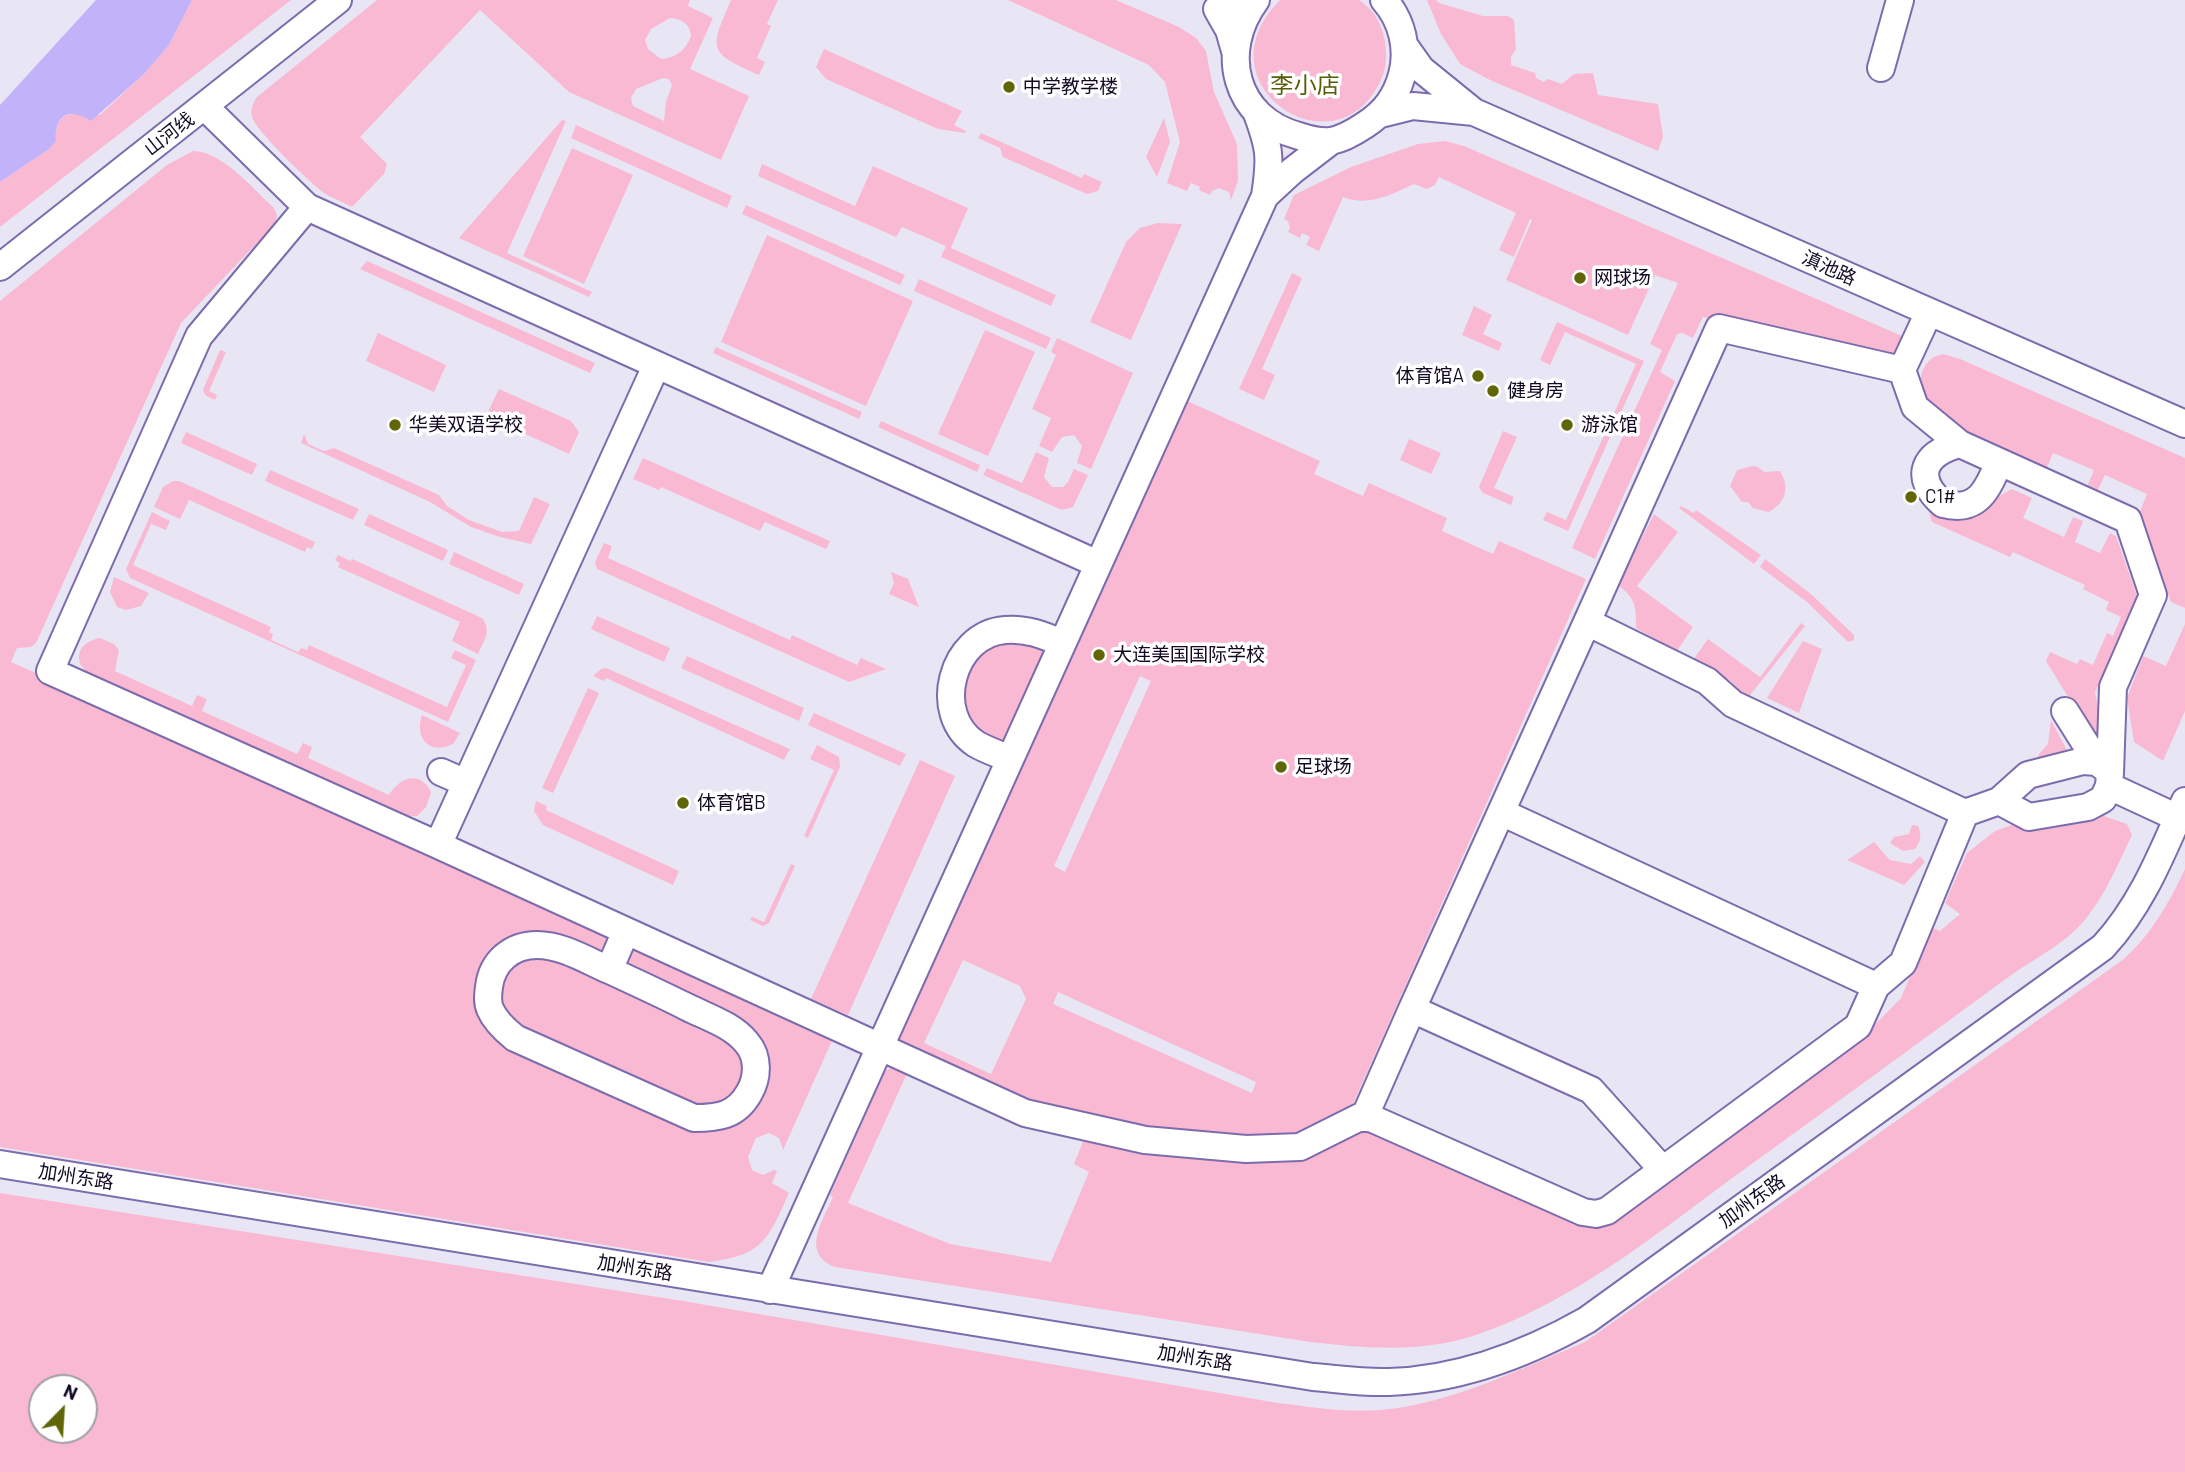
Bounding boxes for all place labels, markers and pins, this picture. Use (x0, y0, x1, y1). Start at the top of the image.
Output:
place label: 中学教学楼 (1023, 76, 1118, 98)
marker: 中学教学楼 (1001, 79, 1017, 95)
place label: 网球场 (1594, 267, 1651, 289)
marker: 网球场 (1572, 270, 1588, 286)
place label: 体育馆A (1395, 365, 1464, 387)
marker: 体育馆A (1470, 368, 1486, 384)
place label: 健身房 (1507, 380, 1564, 402)
marker: 健身房 (1485, 383, 1501, 399)
place label: 华美双语学校 (409, 414, 523, 436)
place label: 游泳馆 (1581, 414, 1638, 436)
marker: 华美双语学校 (387, 417, 403, 433)
marker: 游泳馆 (1559, 417, 1575, 433)
place label: C1# (1925, 486, 1956, 508)
marker: C1# (1903, 489, 1919, 505)
place label: 大连美国国际学校 (1113, 644, 1265, 666)
marker: 大连美国国际学校 (1091, 647, 1107, 663)
place label: 足球场 (1295, 756, 1352, 778)
marker: 足球场 (1273, 759, 1289, 775)
place label: 体育馆B (697, 792, 766, 814)
marker: 体育馆B (675, 795, 691, 811)

